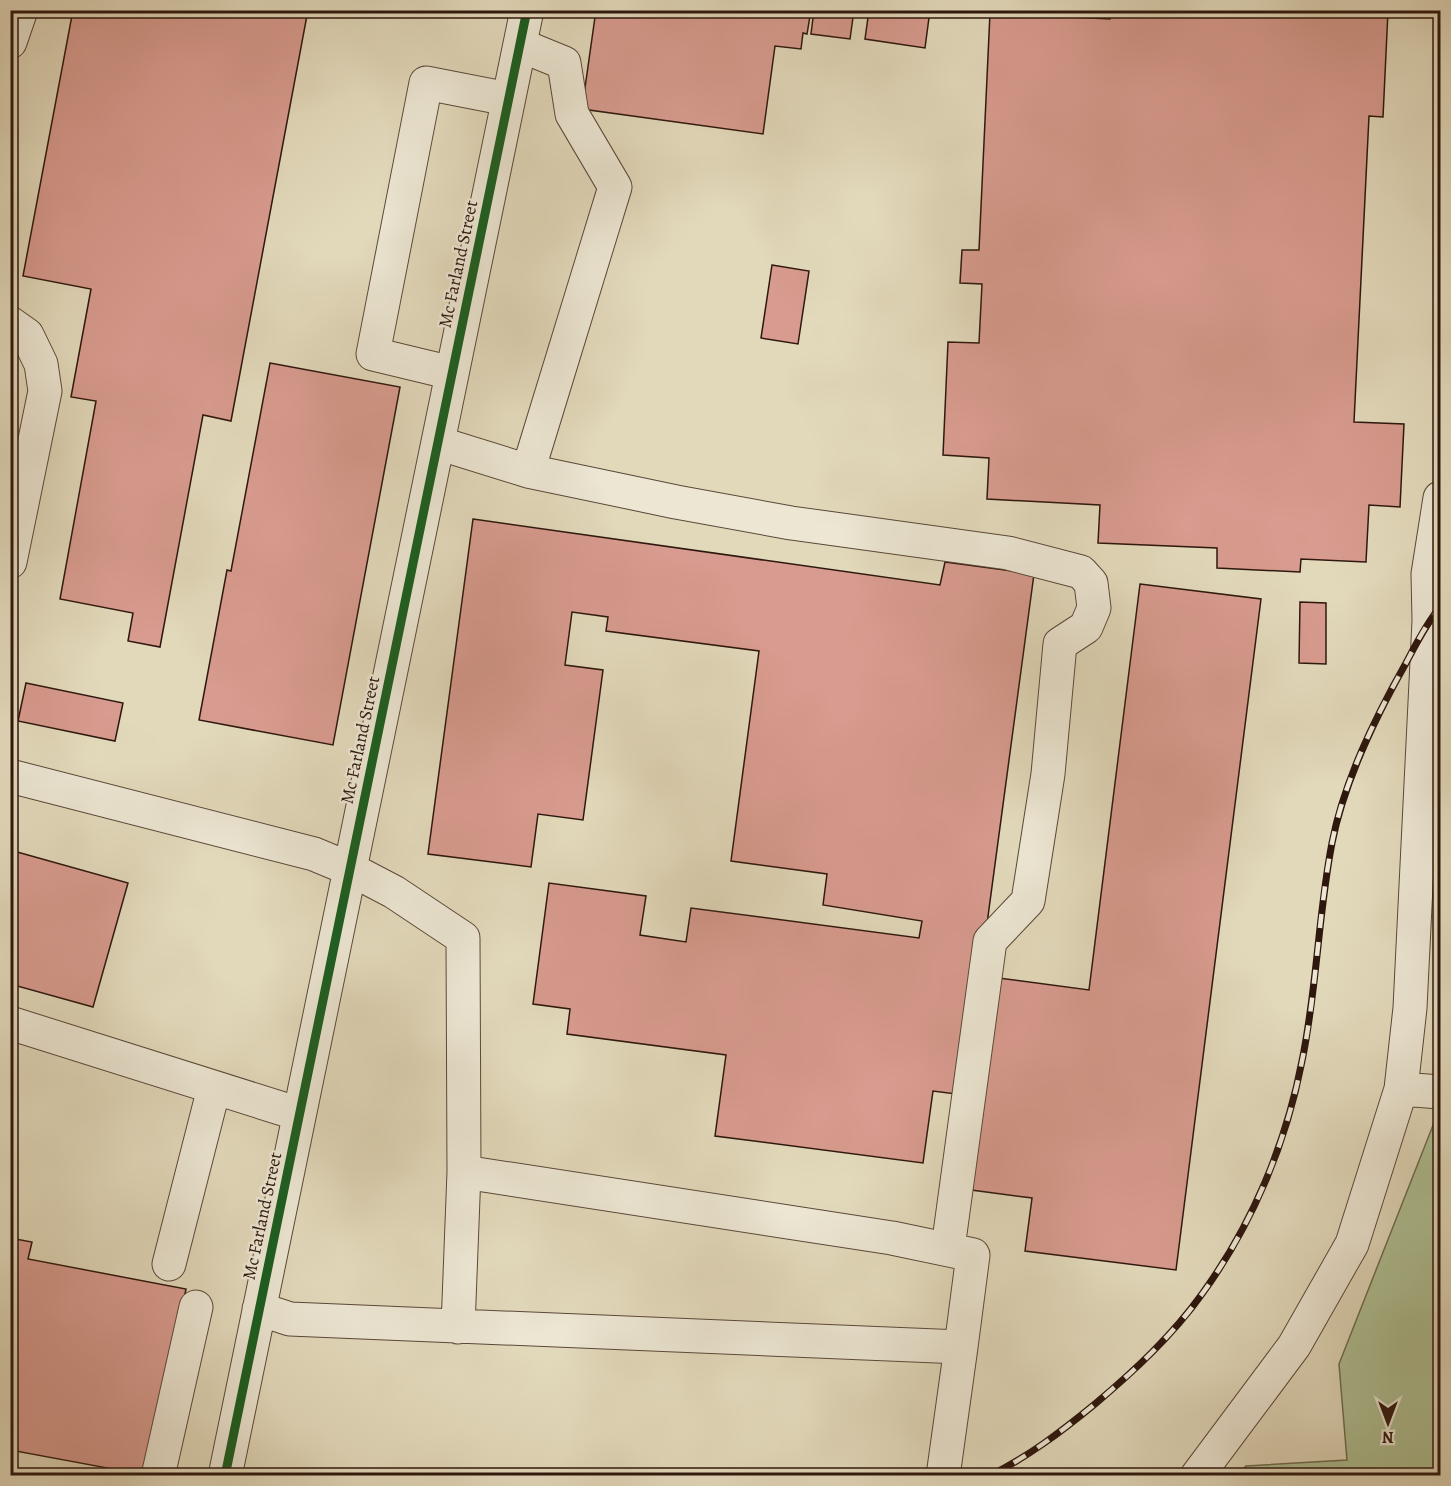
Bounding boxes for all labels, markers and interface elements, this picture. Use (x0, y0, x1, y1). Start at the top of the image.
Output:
street label: Mc Farland Street (433, 198, 483, 330)
street label: Mc Farland Street (335, 674, 385, 806)
street label: Mc Farland Street (237, 1150, 287, 1282)
north arrow (1358, 1393, 1418, 1453)
text: N (1382, 1426, 1394, 1448)

